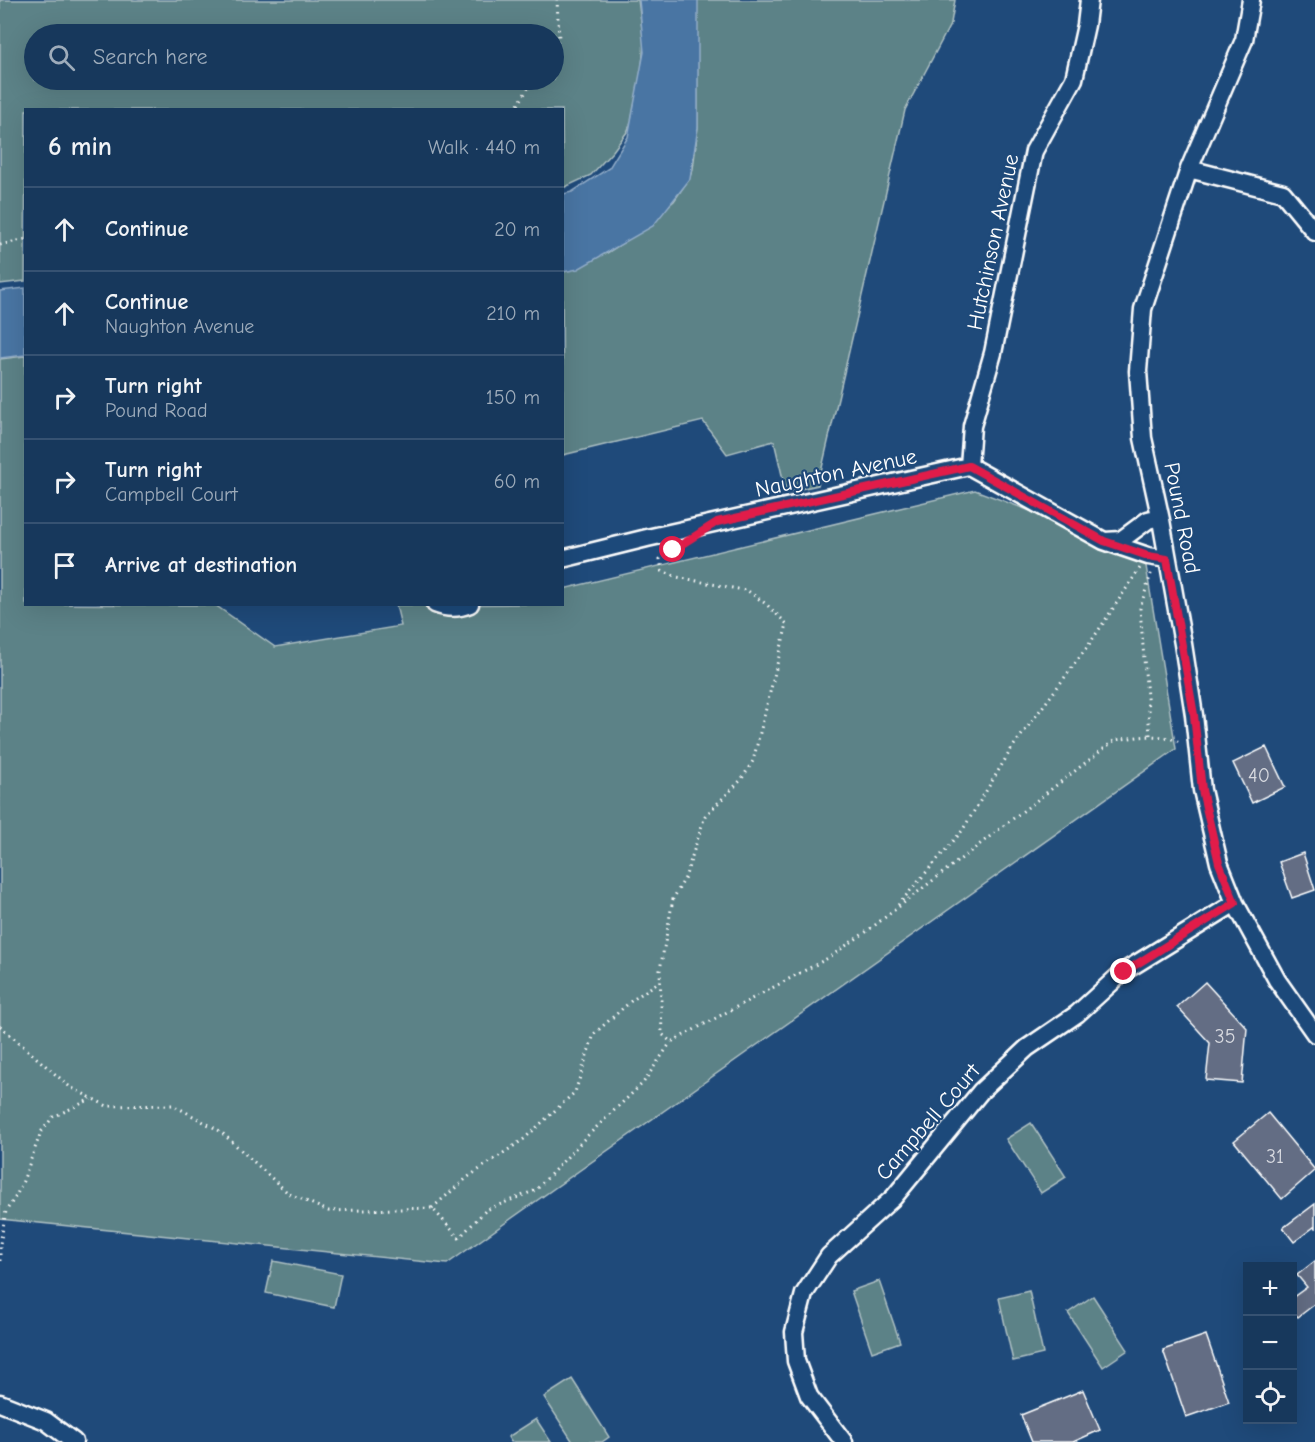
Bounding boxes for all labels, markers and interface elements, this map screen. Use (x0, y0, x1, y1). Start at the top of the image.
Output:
search box (24, 24, 564, 90)
icon: search (45, 41, 78, 74)
text: Search here (93, 44, 208, 70)
text: 6 min (48, 132, 112, 162)
text: Walk · 440 m (428, 136, 540, 159)
street label: Hutchinson Avenue (962, 151, 1024, 333)
icon: ahead (48, 213, 81, 246)
text: Continue (105, 216, 188, 242)
text: 20 m (494, 218, 540, 241)
text: Continue (105, 289, 188, 315)
icon: ahead (48, 297, 81, 330)
text: 210 m (486, 302, 540, 325)
text: Naughton Avenue (105, 315, 254, 338)
text: Turn right (105, 373, 202, 399)
icon: right (48, 381, 81, 414)
text: 150 m (486, 386, 540, 409)
text: Pound Road (105, 399, 208, 422)
street label: Naughton Avenue (753, 443, 919, 503)
text: Turn right (105, 457, 202, 483)
street label: Pound Road (1158, 460, 1206, 576)
icon: right (48, 465, 81, 498)
text: 60 m (494, 470, 540, 493)
text: Campbell Court (105, 483, 238, 506)
route start (659, 536, 685, 562)
icon: arrive (48, 549, 81, 582)
text: Arrive at destination (105, 552, 297, 578)
house number: 40 (1248, 764, 1270, 787)
route end (1110, 958, 1136, 984)
house number: 35 (1215, 1025, 1235, 1048)
street label: Campbell Court (870, 1058, 986, 1186)
house number: 31 (1266, 1145, 1284, 1168)
map controls (1243, 1262, 1297, 1424)
button: + (1243, 1262, 1297, 1316)
button: − (1243, 1316, 1297, 1370)
button: locate (1243, 1370, 1297, 1424)

